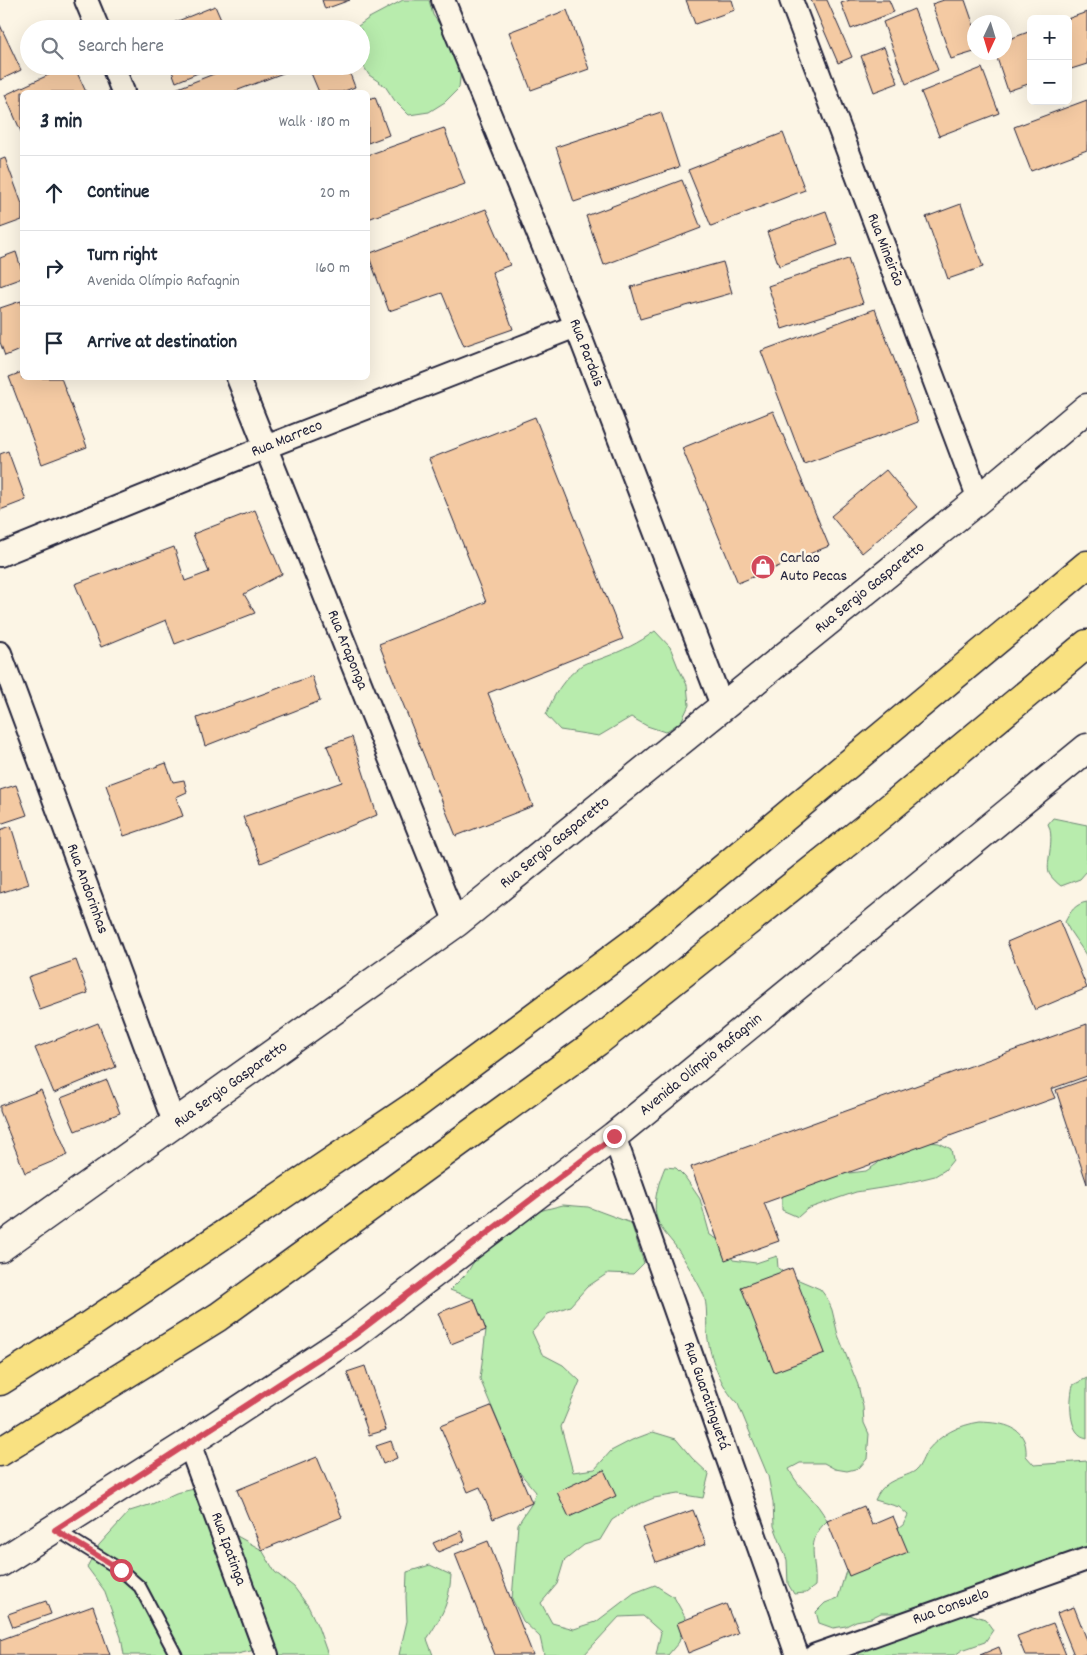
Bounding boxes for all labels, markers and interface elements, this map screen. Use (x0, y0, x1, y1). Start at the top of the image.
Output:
north arrow (967, 15, 1012, 60)
map controls (1027, 15, 1072, 105)
button: + (1027, 15, 1072, 60)
search box (20, 20, 370, 75)
icon: search (38, 34, 66, 62)
text: Search here (78, 34, 164, 61)
button: − (1027, 60, 1072, 105)
text: 3 min (40, 108, 82, 138)
text: Walk · 180 m (279, 111, 350, 134)
icon: ahead (40, 179, 68, 207)
text: Continue (87, 180, 149, 207)
text: 20 m (320, 182, 350, 205)
street label: Rua Mineirão (861, 210, 909, 290)
text: Turn right (87, 243, 158, 270)
icon: right (40, 254, 68, 282)
text: 160 m (315, 257, 350, 280)
text: Avenida Olímpio Rafagnin (87, 270, 240, 293)
street label: Rua Pardais (562, 316, 610, 391)
icon: arrive (40, 329, 68, 357)
text: Arrive at destination (87, 330, 237, 357)
street label: Rua Marreco (248, 414, 326, 464)
street label: Rua Sergio Gasparetto (810, 536, 930, 640)
place label: Carlao Auto Pecas (780, 547, 848, 588)
shop icon: Carlao Auto Pecas (750, 554, 776, 580)
street label: Rua Araponga (321, 607, 374, 694)
street label: Rua Sergio Gasparetto (495, 791, 615, 895)
street label: Rua Andorinhas (60, 841, 114, 938)
street label: Avenida Olímpio Rafagnin (634, 1008, 768, 1122)
street label: Rua Sergio Gasparetto (169, 1036, 293, 1134)
route end (603, 1125, 626, 1148)
street label: Rua Guaratinguetá (677, 1339, 735, 1453)
street label: Rua Ipatinga (204, 1509, 252, 1589)
route start (110, 1559, 133, 1582)
street label: Rua Consuelo (910, 1583, 992, 1631)

